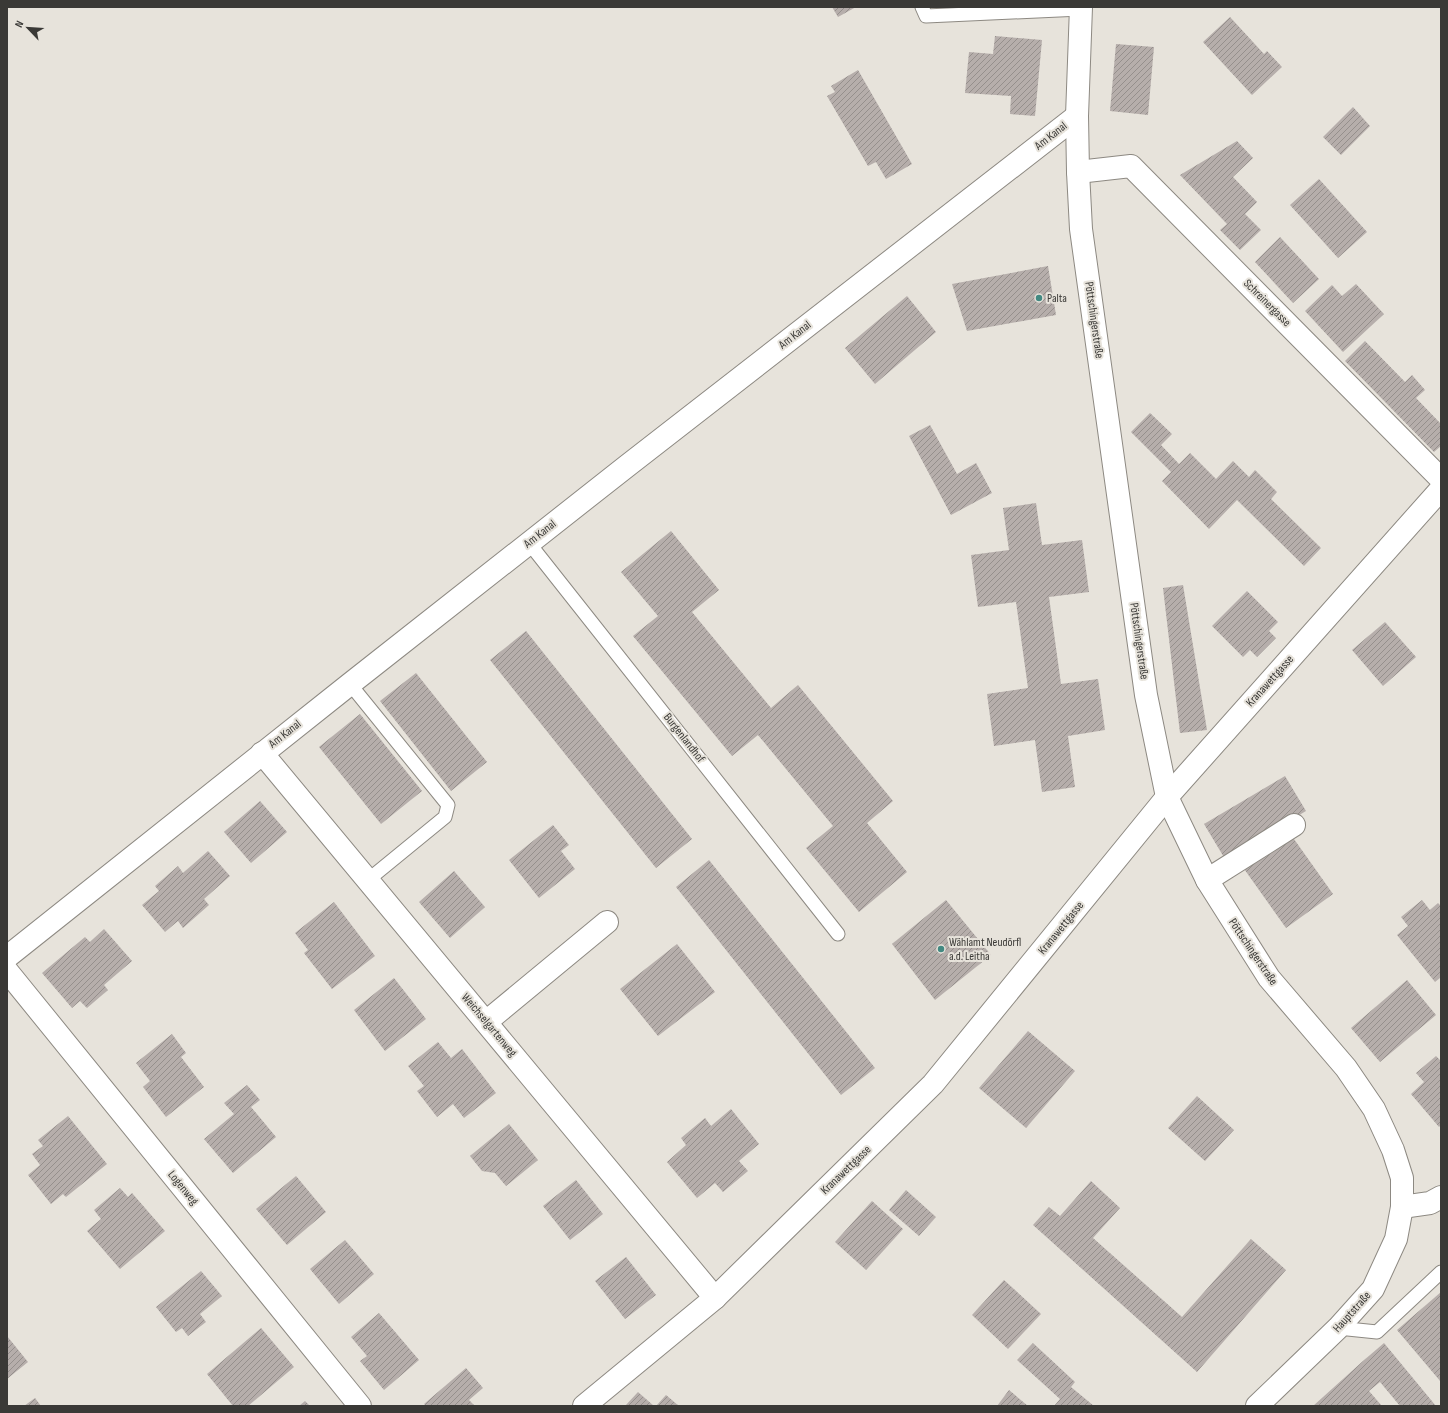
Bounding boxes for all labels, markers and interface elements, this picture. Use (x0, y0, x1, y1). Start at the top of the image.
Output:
north arrow (8, 8, 48, 48)
text: N (12, 18, 27, 29)
street label: Am Kanal (1031, 119, 1070, 154)
street label: Schreinergasse (1240, 276, 1294, 330)
street label: Pöttschingerstraße (1081, 281, 1107, 360)
place label: Palta (1047, 291, 1067, 306)
marker: Palta (1034, 293, 1044, 303)
street label: Am Kanal (775, 318, 814, 353)
street label: Am Kanal (520, 517, 559, 552)
street label: Pöttschingerstraße (1126, 602, 1152, 681)
street label: Kranawettgasse (1243, 652, 1297, 710)
street label: Burgenlandhof (660, 710, 708, 766)
street label: Am Kanal (265, 717, 304, 752)
street label: Kranawettgasse (1035, 898, 1087, 958)
street label: Pöttschingerstraße (1225, 916, 1281, 988)
place label: Wählamt Neudörfl a.d. Leitha (949, 935, 1021, 964)
marker: Wählamt Neudörfl a.d. Leitha (936, 944, 946, 954)
street label: Weichselgartenweg (458, 990, 520, 1060)
street label: Kranawettgasse (818, 1142, 874, 1198)
street label: Logenweg (165, 1168, 202, 1209)
street label: Hauptstraße (1330, 1288, 1374, 1336)

